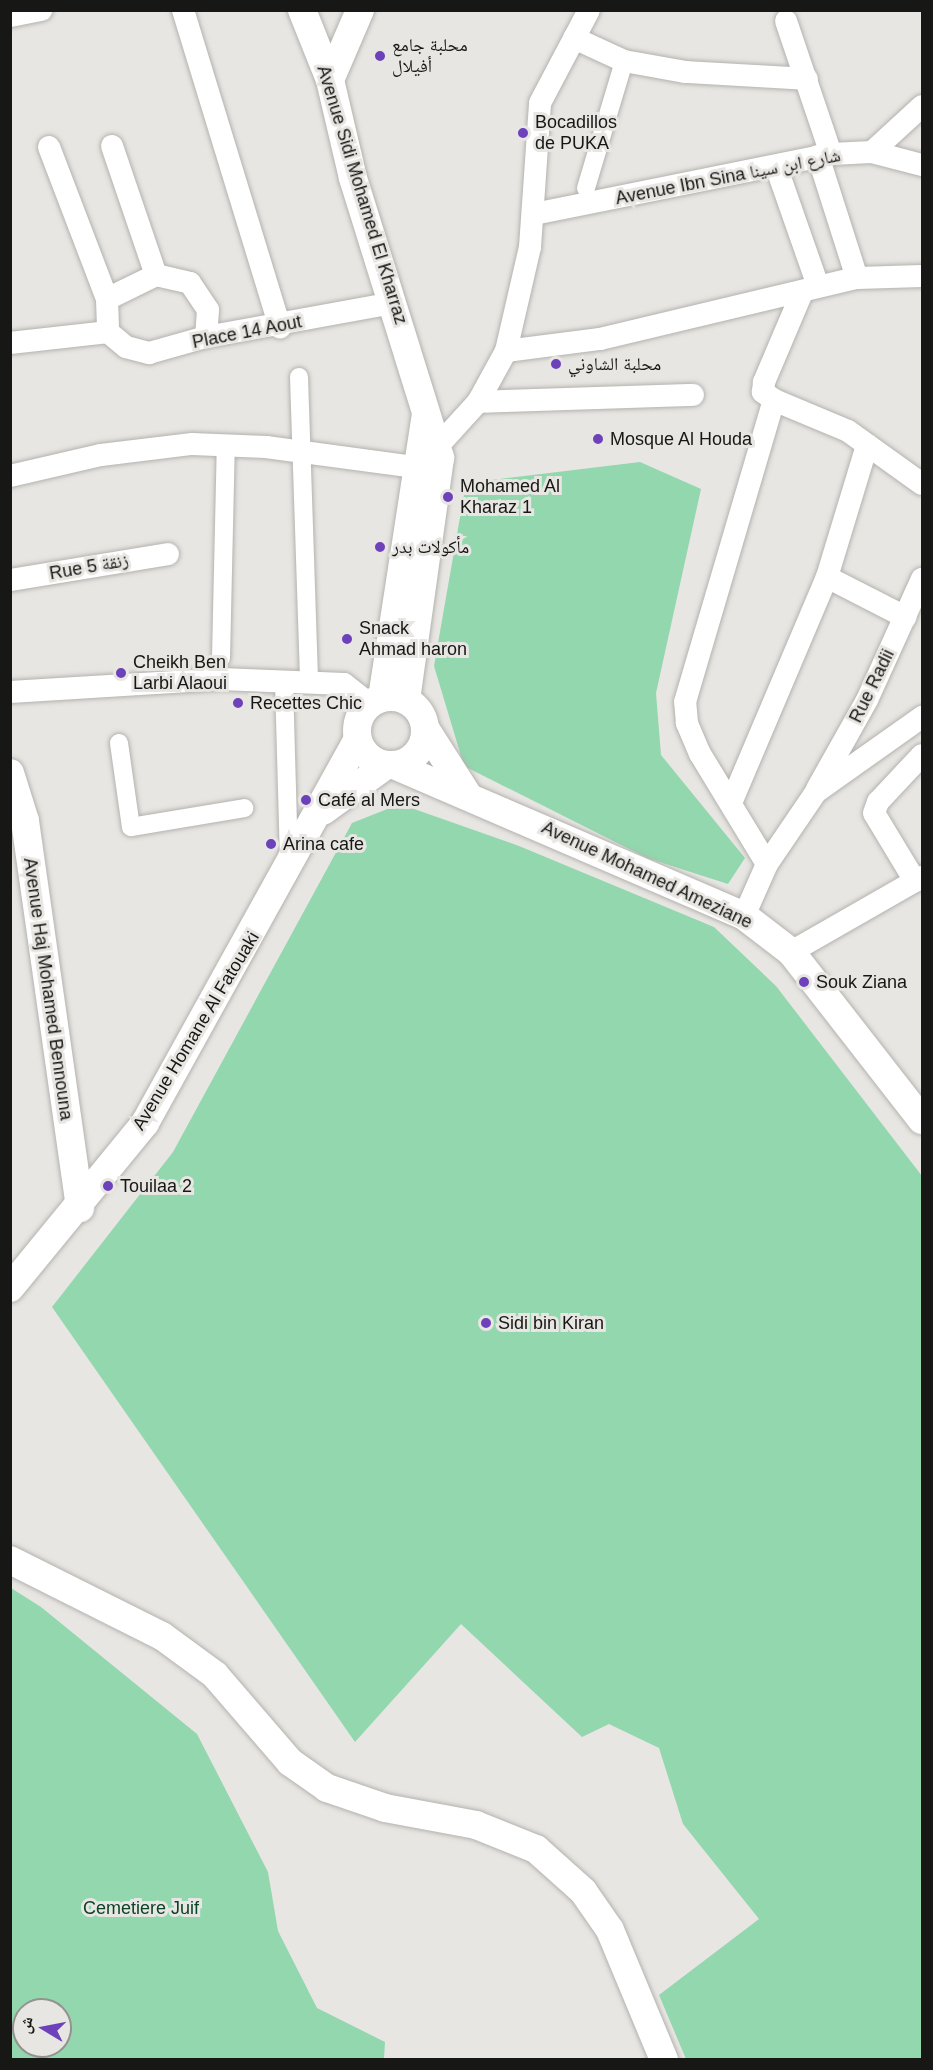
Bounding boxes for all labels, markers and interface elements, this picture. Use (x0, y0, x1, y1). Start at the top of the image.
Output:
place label: محلبة جامع أفيلال (392, 35, 468, 78)
marker: محلبة جامع أفيلال (373, 49, 387, 63)
street label: Avenue Sidi Mohamed El Kharraz (312, 63, 412, 327)
place label: Bocadillos de PUKA (535, 112, 617, 154)
marker: Bocadillos de PUKA (516, 126, 530, 140)
street label: Avenue Ibn Sina شارع ابن سينا (614, 145, 842, 209)
street label: Place 14 Aout (190, 311, 304, 353)
place label: محلبة الشاوني (568, 353, 661, 375)
marker: محلبة الشاوني (549, 357, 563, 371)
place label: Mosque Al Houda (610, 428, 753, 450)
marker: Mosque Al Houda (591, 432, 605, 446)
place label: Mohamed Al Kharaz 1 (460, 476, 561, 518)
marker: Mohamed Al Kharaz 1 (441, 490, 455, 504)
place label: مأكولات بدر (392, 536, 469, 558)
marker: مأكولات بدر (373, 540, 387, 554)
street label: Rue 5 زنقة (48, 549, 130, 585)
place label: Snack Ahmad haron (359, 618, 467, 660)
marker: Snack Ahmad haron (340, 632, 354, 646)
street label: Rue Radii (845, 646, 899, 726)
place label: Cheikh Ben Larbi Alaoui (133, 652, 228, 694)
marker: Cheikh Ben Larbi Alaoui (114, 666, 128, 680)
place label: Recettes Chic (250, 692, 362, 714)
marker: Recettes Chic (231, 696, 245, 710)
place label: Café al Mers (318, 789, 420, 811)
marker: Café al Mers (299, 793, 313, 807)
street label: Avenue Mohamed Ameziane (538, 816, 756, 934)
place label: Arina cafe (283, 833, 364, 855)
marker: Arina cafe (264, 837, 278, 851)
street label: Avenue Haj Mohamed Bennouna (19, 856, 77, 1122)
street label: Avenue Homane Al Fatouaki (128, 927, 264, 1135)
place label: Souk Ziana (816, 971, 907, 993)
marker: Souk Ziana (797, 975, 811, 989)
place label: Touilaa 2 (120, 1175, 192, 1197)
marker: Touilaa 2 (101, 1179, 115, 1193)
place label: Sidi bin Kiran (498, 1312, 604, 1334)
marker: Sidi bin Kiran (479, 1316, 493, 1330)
park label: Cemetiere Juif (83, 1897, 199, 1919)
north arrow (12, 1998, 72, 2058)
text: ش (16, 2015, 36, 2035)

